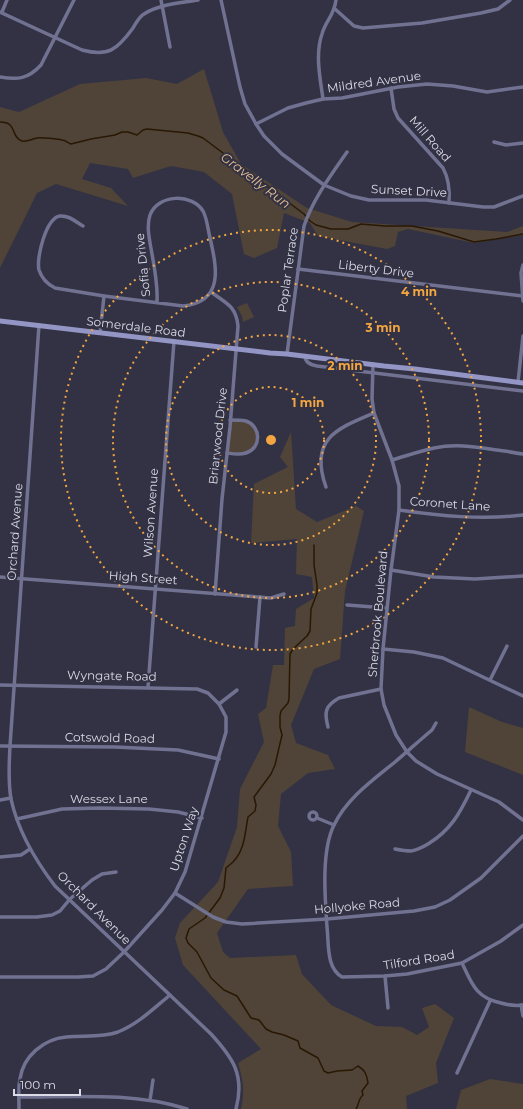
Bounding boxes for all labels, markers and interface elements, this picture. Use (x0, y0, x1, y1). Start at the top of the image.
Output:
street label: Mildred Avenue (326, 67, 422, 96)
street label: Mill Road (406, 113, 454, 165)
water label: Gravelly Run (218, 149, 294, 211)
street label: Sunset Drive (371, 181, 447, 200)
street label: Poplar Terrace (274, 226, 301, 314)
street label: Sofia Drive (132, 233, 153, 298)
street label: Liberty Drive (337, 256, 415, 281)
text: 4 min (401, 284, 437, 299)
street label: Somerdale Road (86, 313, 186, 340)
text: 3 min (365, 320, 401, 335)
text: 2 min (328, 358, 362, 373)
street label: Briarwood Drive (205, 387, 230, 485)
text: 1 min (292, 395, 324, 410)
centre of rings (264, 433, 278, 447)
street label: Wilson Avenue (140, 468, 161, 558)
street label: Orchard Avenue (4, 483, 25, 581)
street label: Coronet Lane (409, 493, 491, 514)
street label: Sherbrook Boulevard (365, 550, 390, 678)
street label: High Street (108, 568, 178, 587)
street label: Wyngate Road (67, 667, 157, 684)
street label: Cotswold Road (65, 729, 155, 746)
street label: Wessex Lane (70, 791, 148, 806)
street label: Upton Way (166, 804, 201, 873)
street label: Orchard Avenue (54, 868, 134, 948)
street label: Hollyoke Road (313, 894, 401, 917)
street label: Tilford Road (382, 946, 456, 973)
scale bar (14, 1071, 80, 1097)
text: 100 m (20, 1077, 56, 1092)

